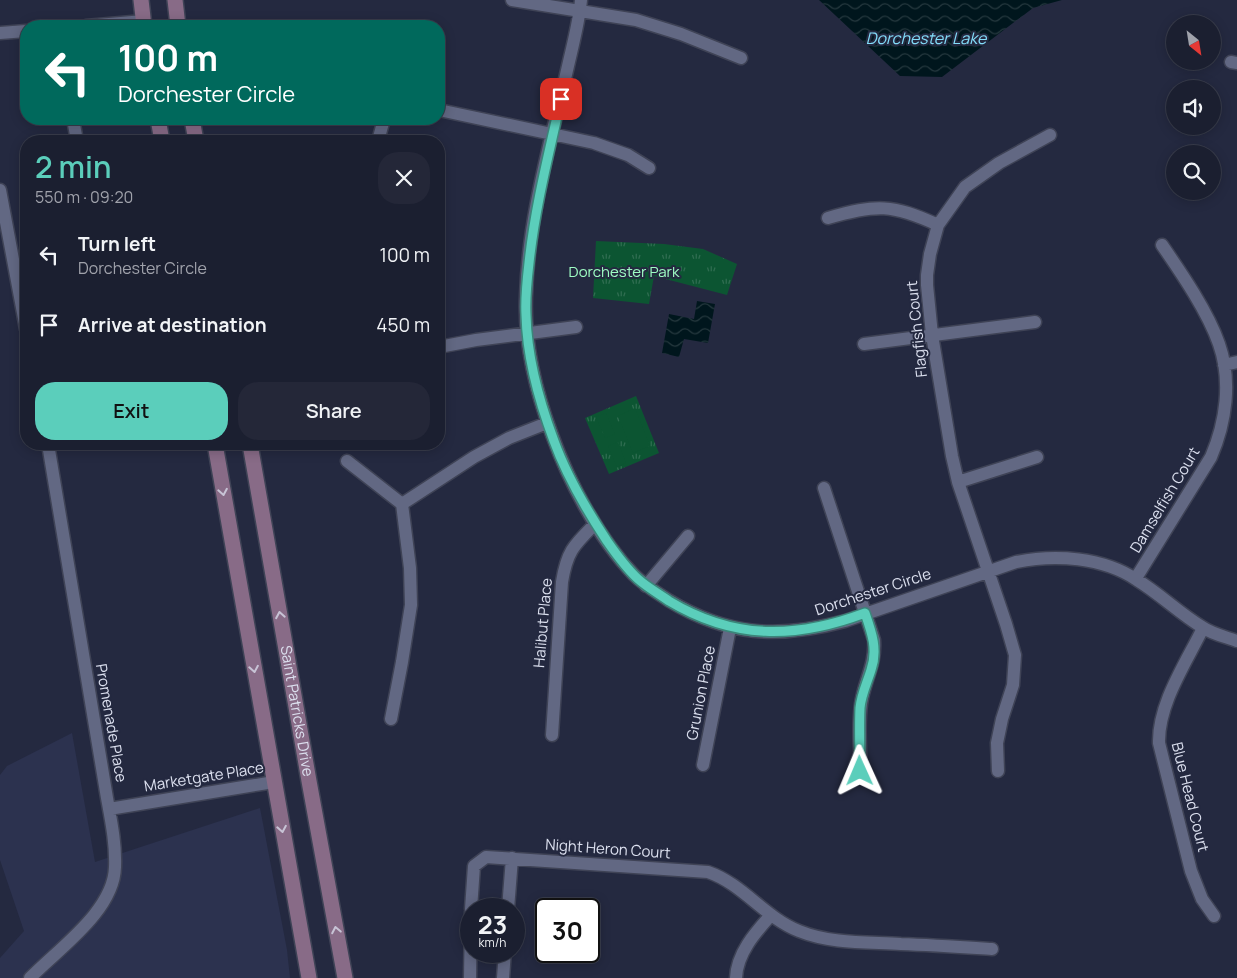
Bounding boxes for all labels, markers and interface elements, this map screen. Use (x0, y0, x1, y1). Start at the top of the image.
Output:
north arrow (1166, 15, 1221, 70)
map controls (1166, 15, 1221, 200)
water label: Dorchester Lake (866, 27, 988, 49)
text: 100 m (118, 34, 218, 82)
icon: left (35, 40, 100, 105)
pin (540, 78, 582, 120)
text: Dorchester Circle (118, 79, 295, 109)
button: sound (1166, 80, 1221, 135)
icon: arrive (547, 85, 575, 113)
button: search (1166, 145, 1221, 200)
text: 2 min (35, 146, 111, 187)
button: close (378, 152, 430, 204)
text: 550 m · 09:20 (35, 186, 133, 208)
text: Turn left (78, 231, 156, 257)
icon: left (35, 241, 63, 269)
text: 100 m (379, 242, 430, 268)
text: Dorchester Circle (78, 257, 207, 279)
park label: Dorchester Park (569, 261, 680, 282)
street label: Flagfish Court (901, 280, 932, 378)
icon: arrive (35, 311, 63, 339)
text: Arrive at destination (78, 312, 267, 338)
text: 450 m (376, 312, 430, 338)
button: Exit (35, 382, 228, 440)
button: Share (238, 382, 430, 440)
street label: Damselfish Court (1125, 443, 1204, 557)
one-way arrow (218, 487, 228, 496)
street label: Dorchester Circle (812, 563, 934, 620)
street label: Halibut Place (528, 577, 557, 669)
one-way arrow (275, 611, 285, 619)
street label: Saint Patricks Drive (275, 644, 319, 778)
street label: Grunion Place (681, 644, 720, 742)
street label: Promenade Place (91, 662, 132, 784)
one-way arrow (249, 665, 259, 674)
street label: Blue Head Court (1167, 740, 1214, 854)
position arrow (833, 744, 885, 796)
street label: Marketgate Place (143, 757, 265, 796)
one-way arrow (277, 825, 287, 834)
street label: Night Heron Court (545, 834, 671, 863)
speed limit sign: 30 (535, 898, 600, 963)
text: 23 (478, 907, 507, 942)
one-way arrow (332, 926, 342, 934)
text: km/h (479, 934, 506, 951)

